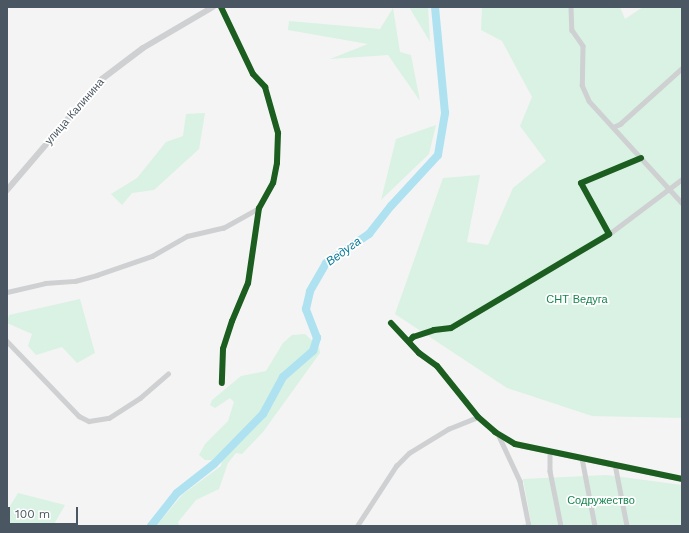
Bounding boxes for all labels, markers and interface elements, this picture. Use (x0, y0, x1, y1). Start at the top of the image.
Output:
street label: улица Калинина (43, 76, 107, 148)
water label: Ведуга (324, 235, 364, 269)
park label: СНТ Ведуга (546, 293, 608, 307)
park label: Содружество (567, 494, 635, 508)
scale bar (10, 499, 80, 525)
text: 100 m (15, 507, 50, 521)

